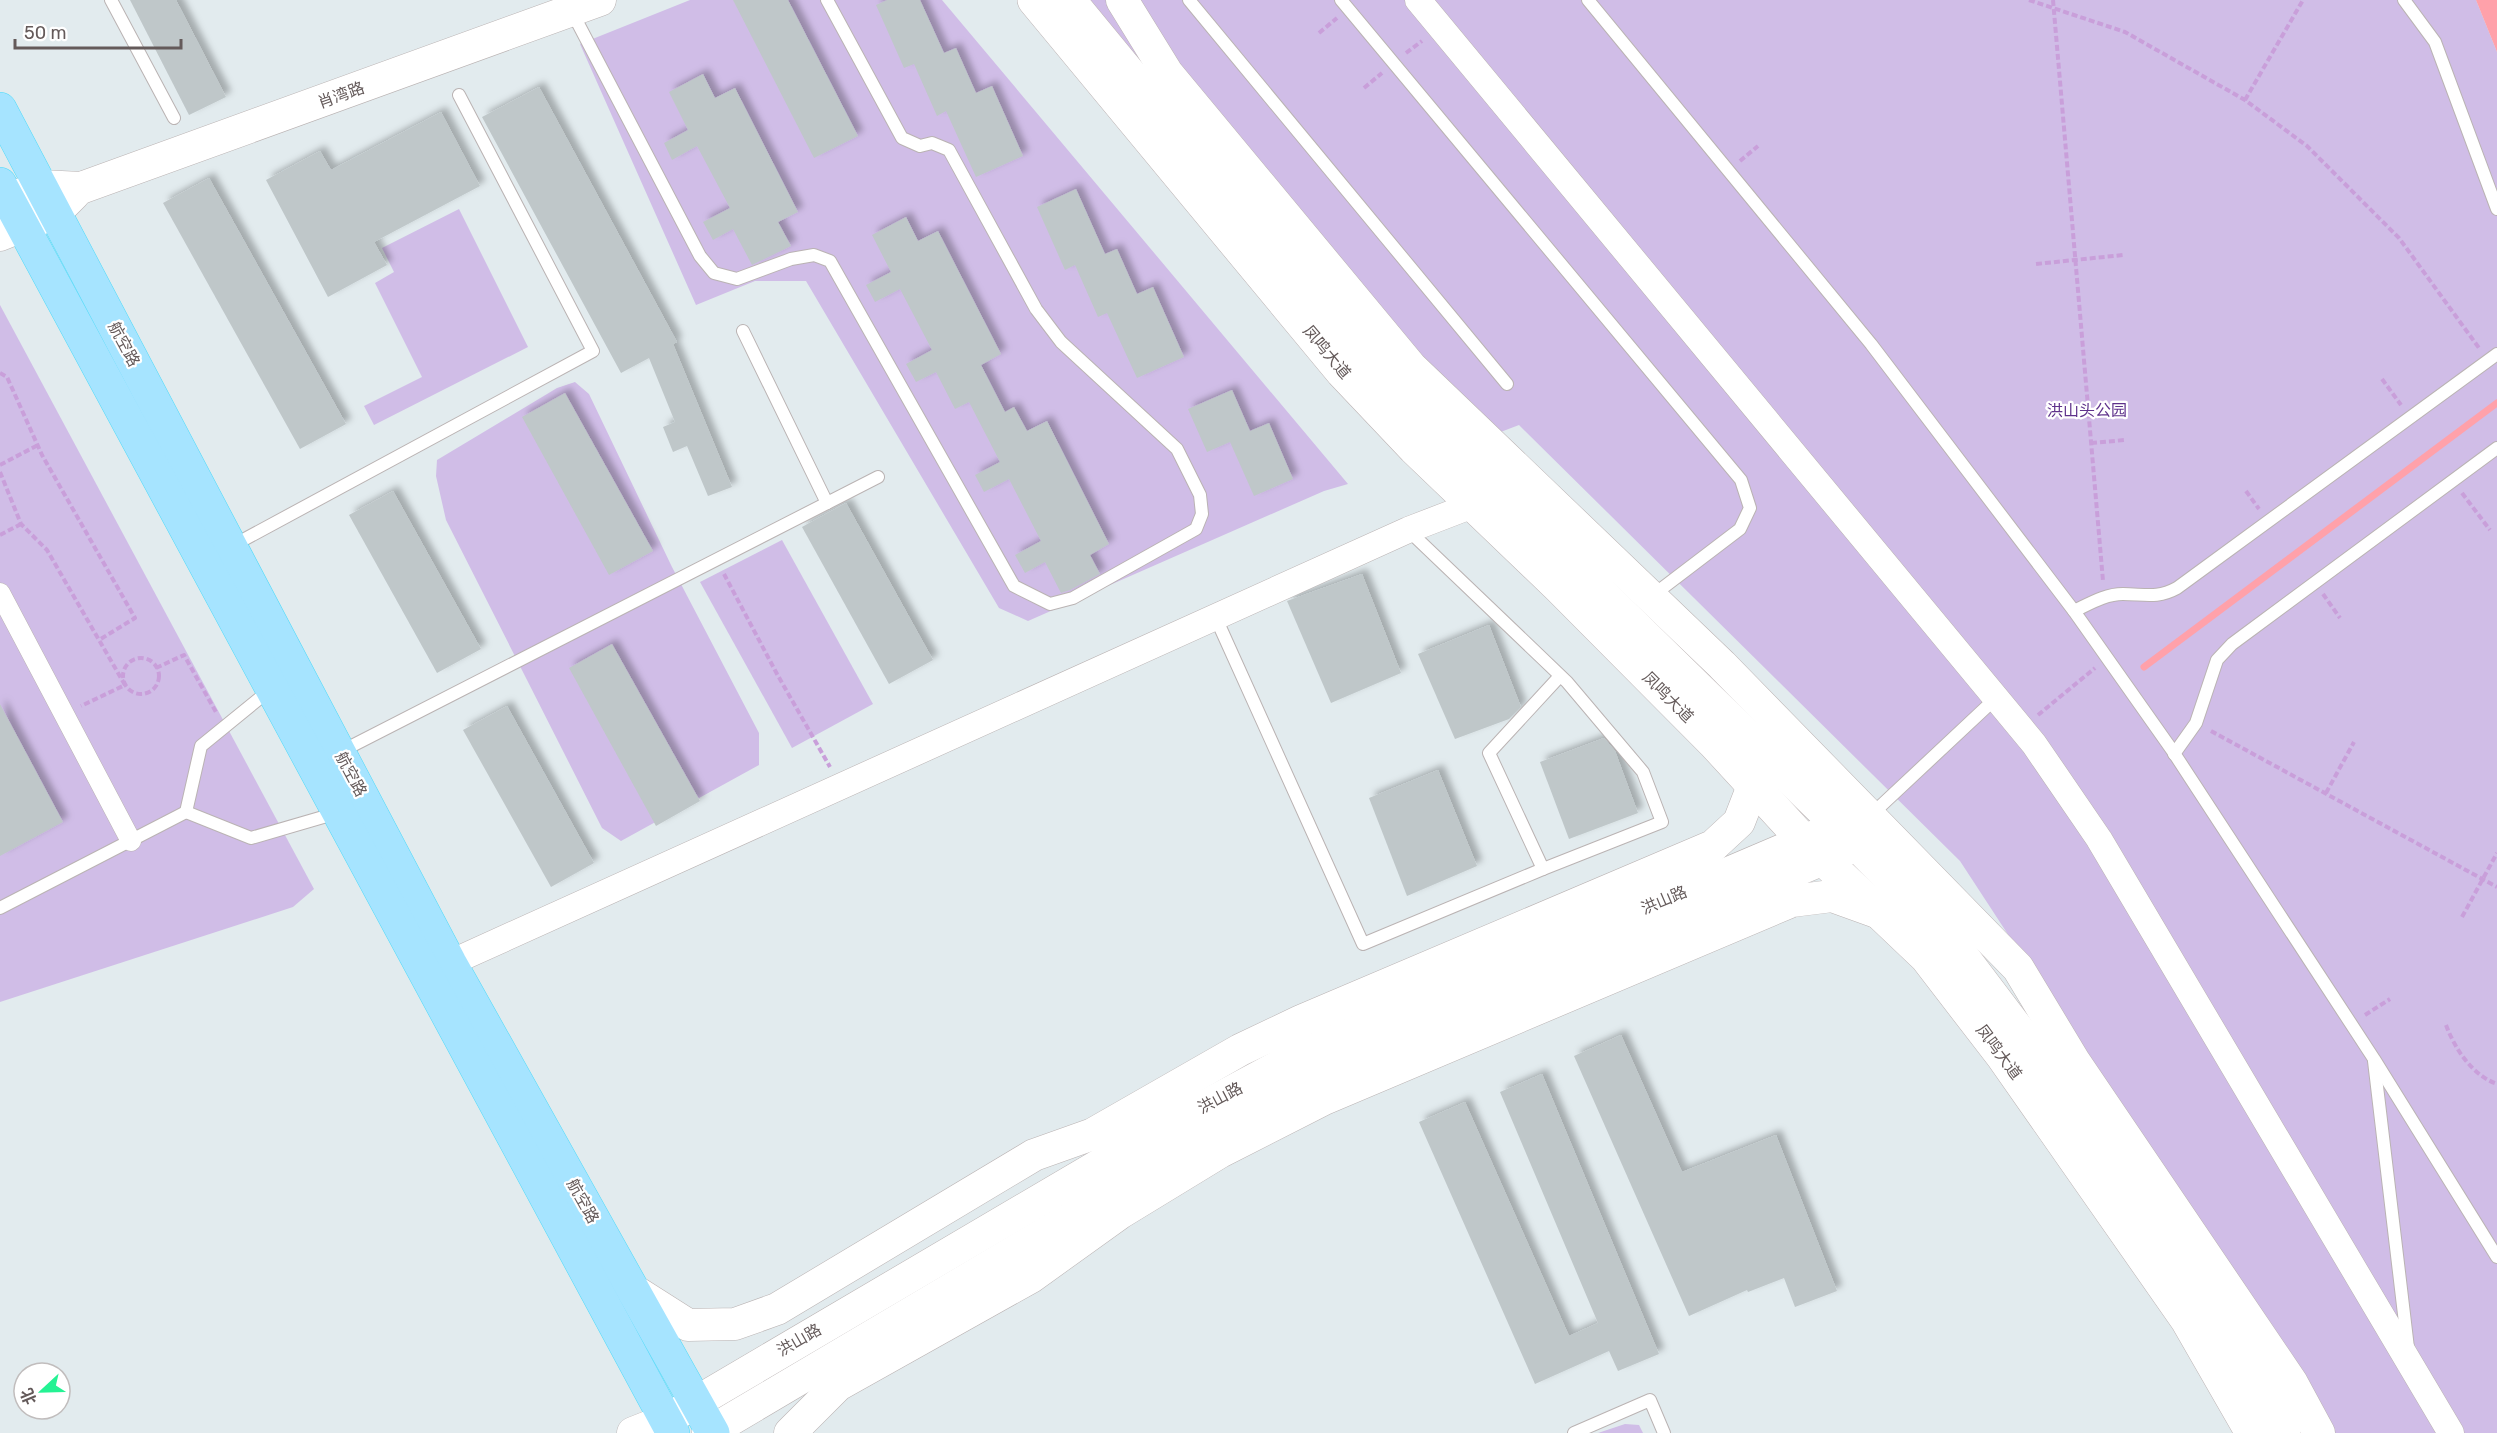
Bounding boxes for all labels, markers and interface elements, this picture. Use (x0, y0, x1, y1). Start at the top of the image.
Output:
scale bar (15, 12, 182, 50)
text: 50 m (24, 22, 67, 44)
street label: 肖湾路 (315, 78, 367, 112)
street label: 航空路 (104, 318, 144, 370)
street label: 凤鸣大道 (1299, 321, 1355, 383)
park label: 洪山头公园 (2047, 401, 2127, 420)
street label: 凤鸣大道 (1639, 668, 1697, 726)
street label: 航空路 (331, 748, 371, 800)
street label: 洪山路 (1638, 882, 1690, 918)
street label: 凤鸣大道 (1972, 1021, 2026, 1083)
street label: 洪山路 (1194, 1078, 1246, 1118)
street label: 航空路 (563, 1175, 603, 1227)
street label: 洪山路 (773, 1320, 825, 1360)
north arrow (12, 1361, 72, 1421)
text: 北 (17, 1385, 40, 1407)

